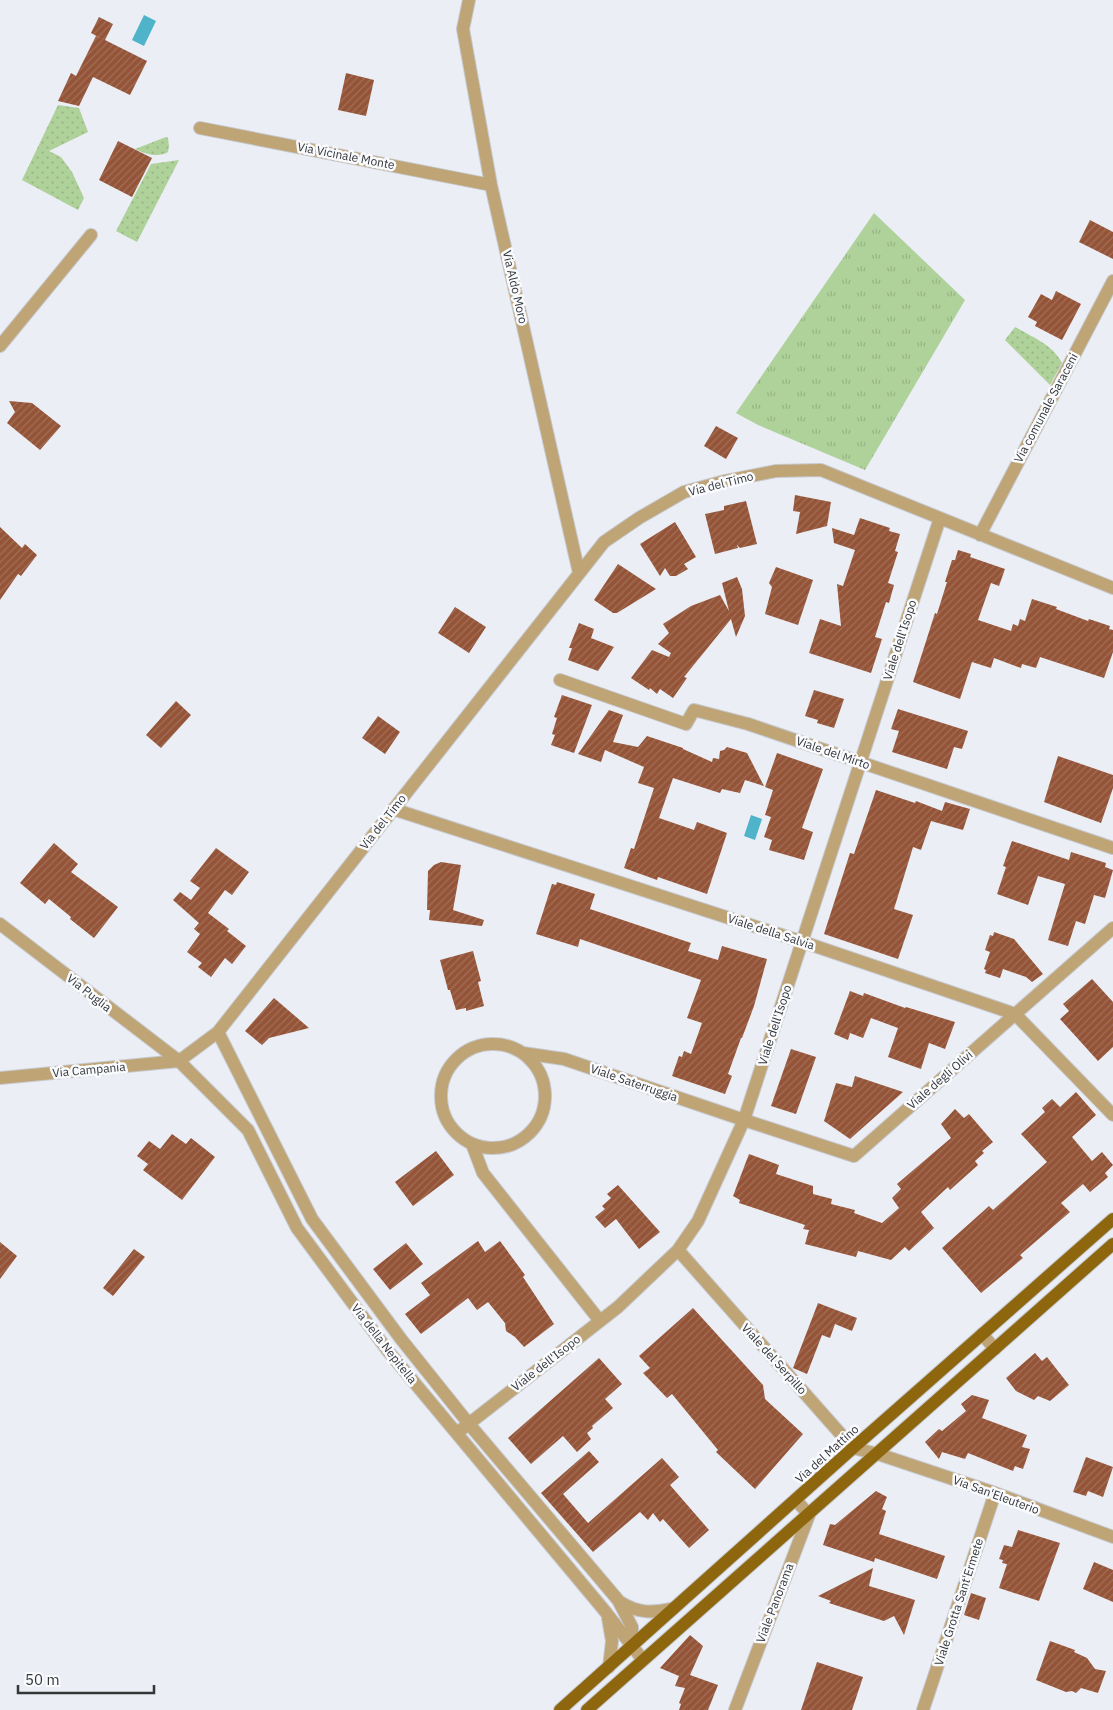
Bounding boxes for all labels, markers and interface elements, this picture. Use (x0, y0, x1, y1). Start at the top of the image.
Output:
street label: Via Vicinale Monte (296, 139, 396, 172)
street label: Via Aldo Moro (500, 249, 531, 325)
street label: Via comunale Saraceni (1010, 350, 1081, 465)
street label: Via del Timo (687, 468, 755, 499)
street label: Viale dell'Isopo (880, 598, 920, 682)
street label: Viale del Mirto (794, 733, 872, 772)
street label: Via del Timo (356, 791, 409, 852)
street label: Viale della Salvia (726, 910, 817, 953)
street label: Via Puglia (64, 970, 115, 1015)
street label: Viale dell'Isopo (755, 983, 795, 1067)
street label: Viale degli Olivi (904, 1047, 976, 1112)
street label: Via Campania (52, 1059, 127, 1080)
street label: Viale Saterruggia (589, 1061, 680, 1105)
street label: Via della Nepitella (348, 1301, 421, 1387)
street label: Viale del Serpillo (739, 1320, 810, 1397)
street label: Viale dell'Isopo (508, 1331, 583, 1394)
street label: Via del Mattino (792, 1421, 862, 1486)
street label: Via San'Eleuterio (951, 1472, 1042, 1517)
street label: Viale Grotta Sant'Ermete (931, 1536, 986, 1667)
street label: Viale Panorama (752, 1560, 797, 1645)
scale bar (18, 1662, 154, 1694)
text: 50 m (25, 1670, 60, 1689)

